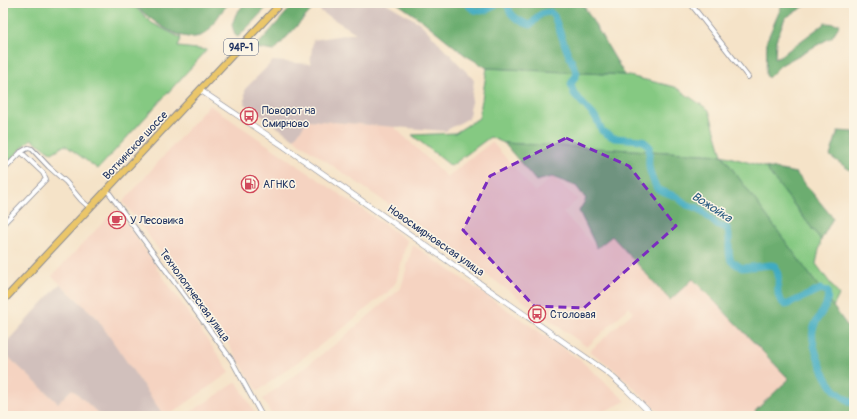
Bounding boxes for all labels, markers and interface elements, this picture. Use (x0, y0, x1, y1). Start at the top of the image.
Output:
road number: 94Р-1 (224, 39, 258, 55)
place label: Поворот на Смирново (262, 104, 315, 130)
bus stop icon: Поворот на Смирново (239, 106, 259, 126)
street label: Воткинское шоссе (100, 108, 171, 182)
fuel station icon: АГНКС (240, 174, 260, 194)
place label: АГНКС (263, 178, 296, 191)
water label: Вожойка (689, 189, 736, 227)
street label: Новосмирновская улица (385, 202, 487, 279)
cafe icon: У Лесовика (107, 210, 127, 230)
place label: У Лесовика (130, 214, 184, 227)
street label: Технологическая улица (157, 247, 232, 344)
bus stop icon: Столовая (527, 304, 547, 324)
place label: Столовая (550, 308, 596, 321)

